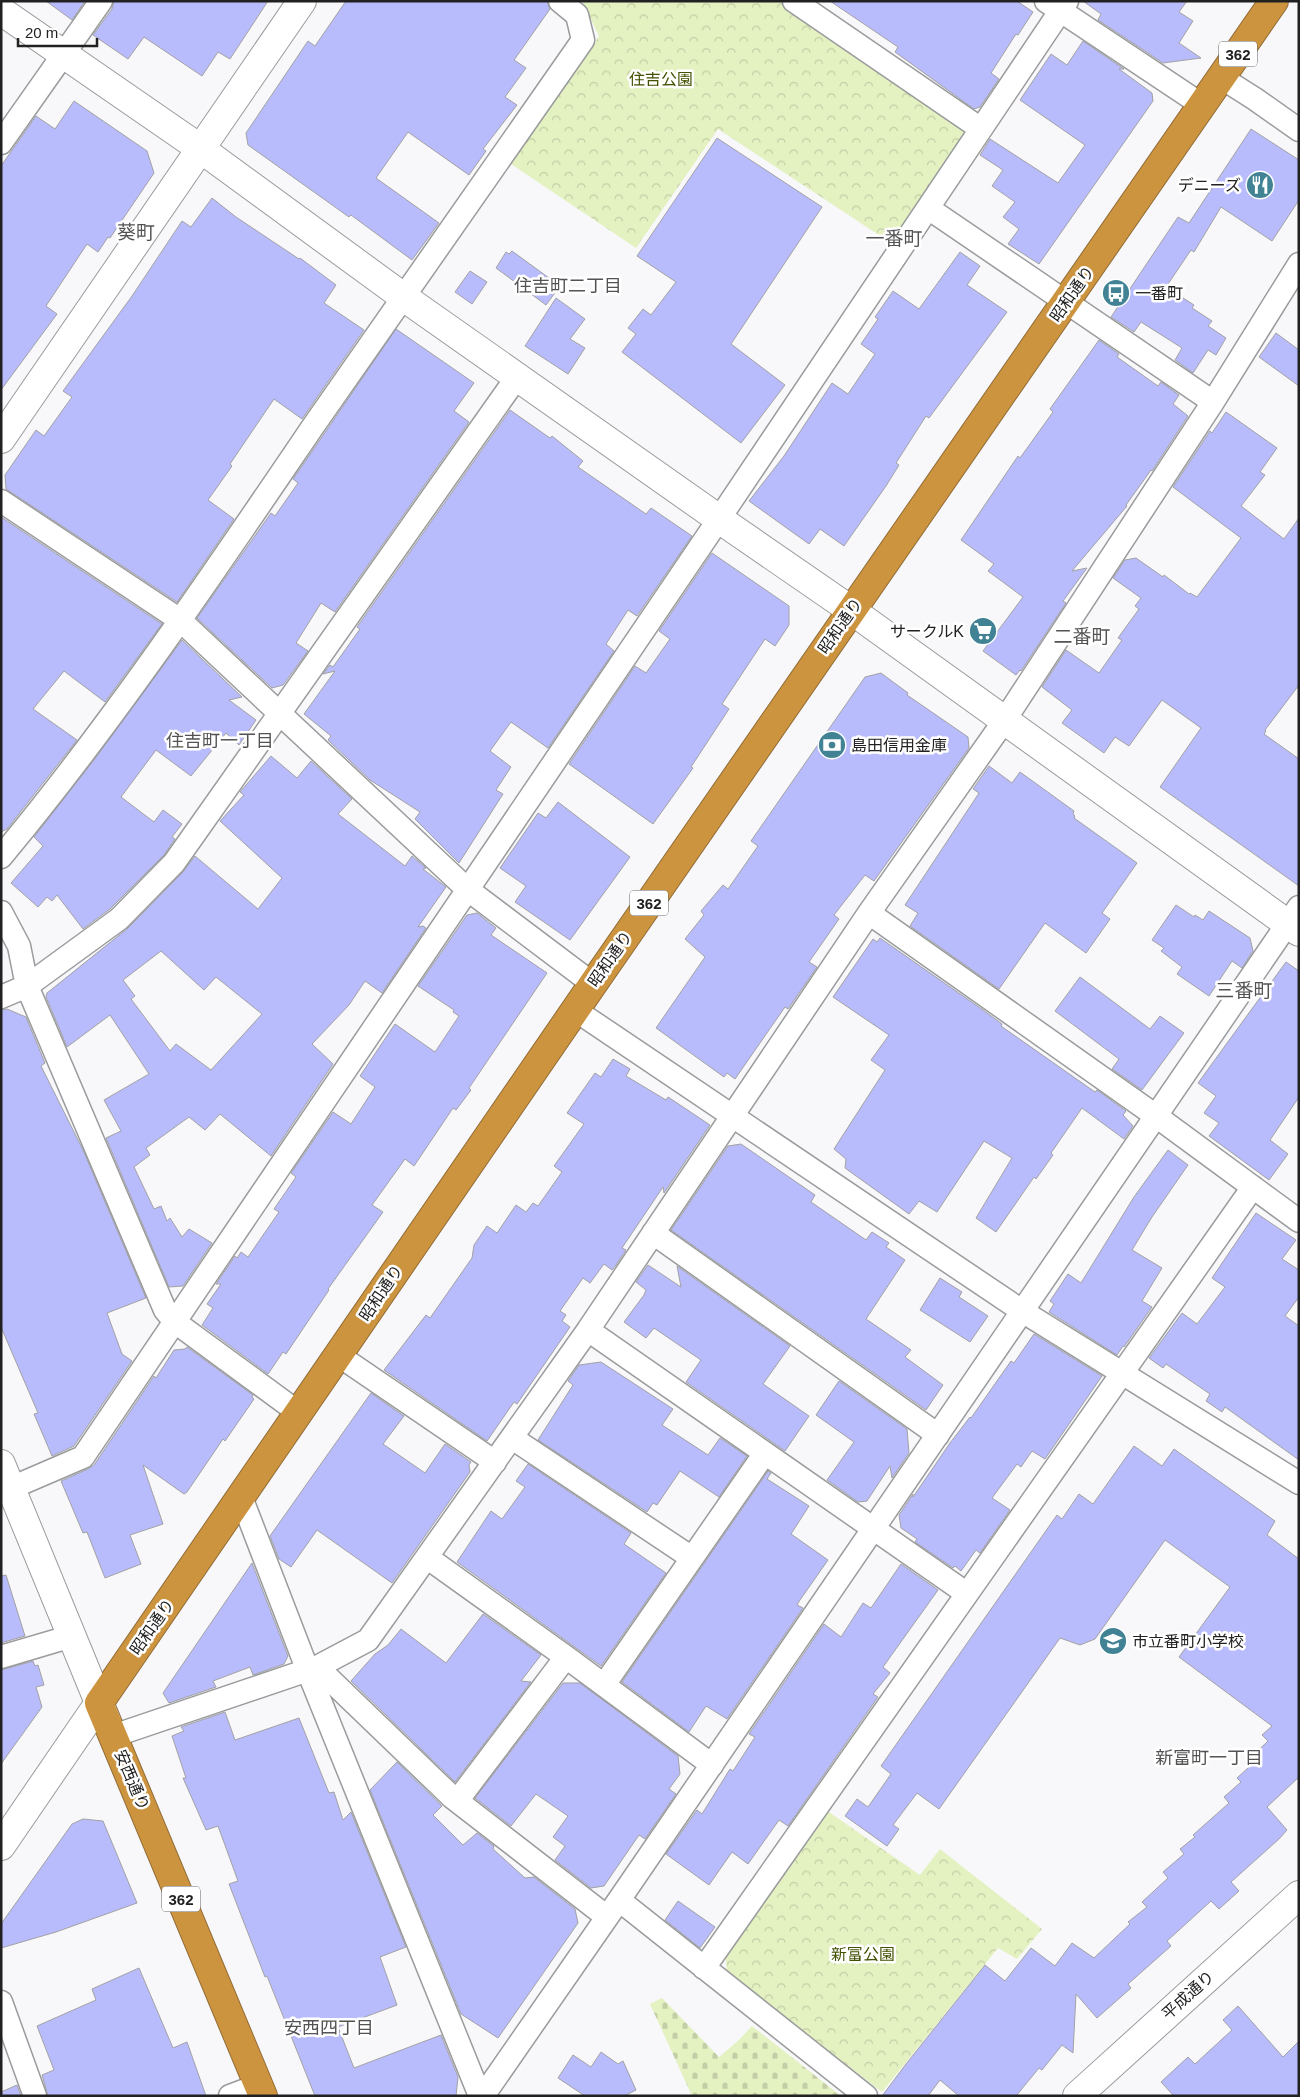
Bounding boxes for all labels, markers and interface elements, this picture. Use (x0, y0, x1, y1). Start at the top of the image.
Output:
scale bar (18, 15, 96, 47)
text: 20 m (25, 24, 58, 41)
road number: 362 (1219, 42, 1257, 66)
park label: 住吉公園 (629, 71, 693, 88)
restaurant icon: デニーズ (1245, 170, 1275, 200)
place label: デニーズ (1178, 177, 1241, 194)
district label: 葵町 (117, 222, 155, 243)
district label: 一番町 (865, 228, 923, 249)
street label: 昭和通り (1047, 263, 1097, 325)
district label: 住吉町二丁目 (514, 276, 622, 296)
bus stop icon: 一番町 (1101, 278, 1131, 308)
place label: 一番町 (1135, 285, 1183, 302)
street label: 昭和通り (815, 595, 865, 657)
supermarket icon: サークルK (968, 616, 998, 646)
place label: サークルK (890, 623, 964, 640)
district label: 二番町 (1053, 626, 1111, 647)
bank icon: 島田信用金庫 (817, 730, 847, 760)
district label: 住吉町一丁目 (166, 731, 274, 751)
place label: 島田信用金庫 (851, 737, 947, 754)
road number: 362 (630, 890, 668, 916)
street label: 昭和通り (585, 928, 635, 990)
district label: 三番町 (1215, 980, 1273, 1001)
street label: 昭和通り (356, 1262, 406, 1324)
street label: 昭和通り (127, 1596, 177, 1658)
school or university icon: 市立番町小学校 (1098, 1626, 1128, 1656)
place label: 市立番町小学校 (1132, 1633, 1244, 1650)
street label: 安西通り (112, 1747, 152, 1813)
district label: 新富町一丁目 (1155, 1748, 1263, 1768)
road number: 362 (162, 1886, 200, 1912)
park label: 新富公園 (831, 1946, 895, 1963)
street label: 平成通り (1159, 1967, 1217, 2023)
district label: 安西四丁目 (284, 2018, 374, 2038)

